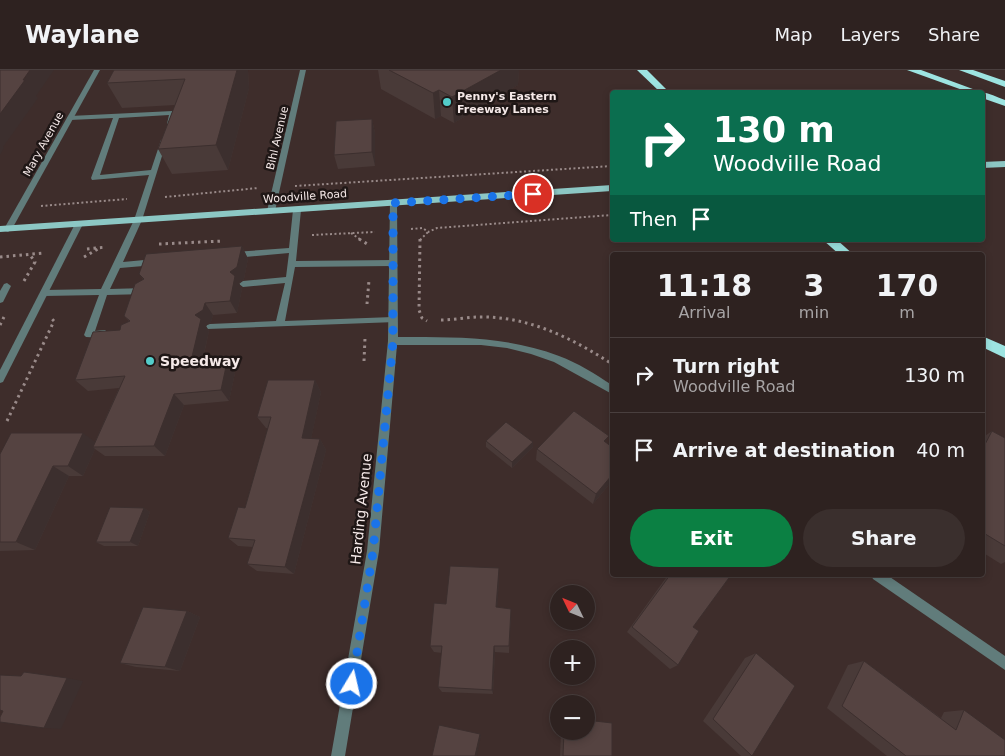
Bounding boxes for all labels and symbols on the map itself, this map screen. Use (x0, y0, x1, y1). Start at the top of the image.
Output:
place label: Penny's Eastern Freeway Lanes (457, 90, 557, 116)
marker: Penny's Eastern Freeway Lanes (441, 96, 453, 108)
street label: Bihl Avenue (264, 105, 291, 171)
street label: Mary Avenue (20, 110, 67, 179)
pin (512, 173, 554, 215)
street label: Woodville Road (263, 187, 347, 206)
place label: Speedway (160, 353, 240, 369)
marker: Speedway (144, 355, 156, 367)
street label: Harding Avenue (347, 453, 375, 565)
north arrow (550, 585, 595, 630)
position arrow (325, 657, 377, 709)

